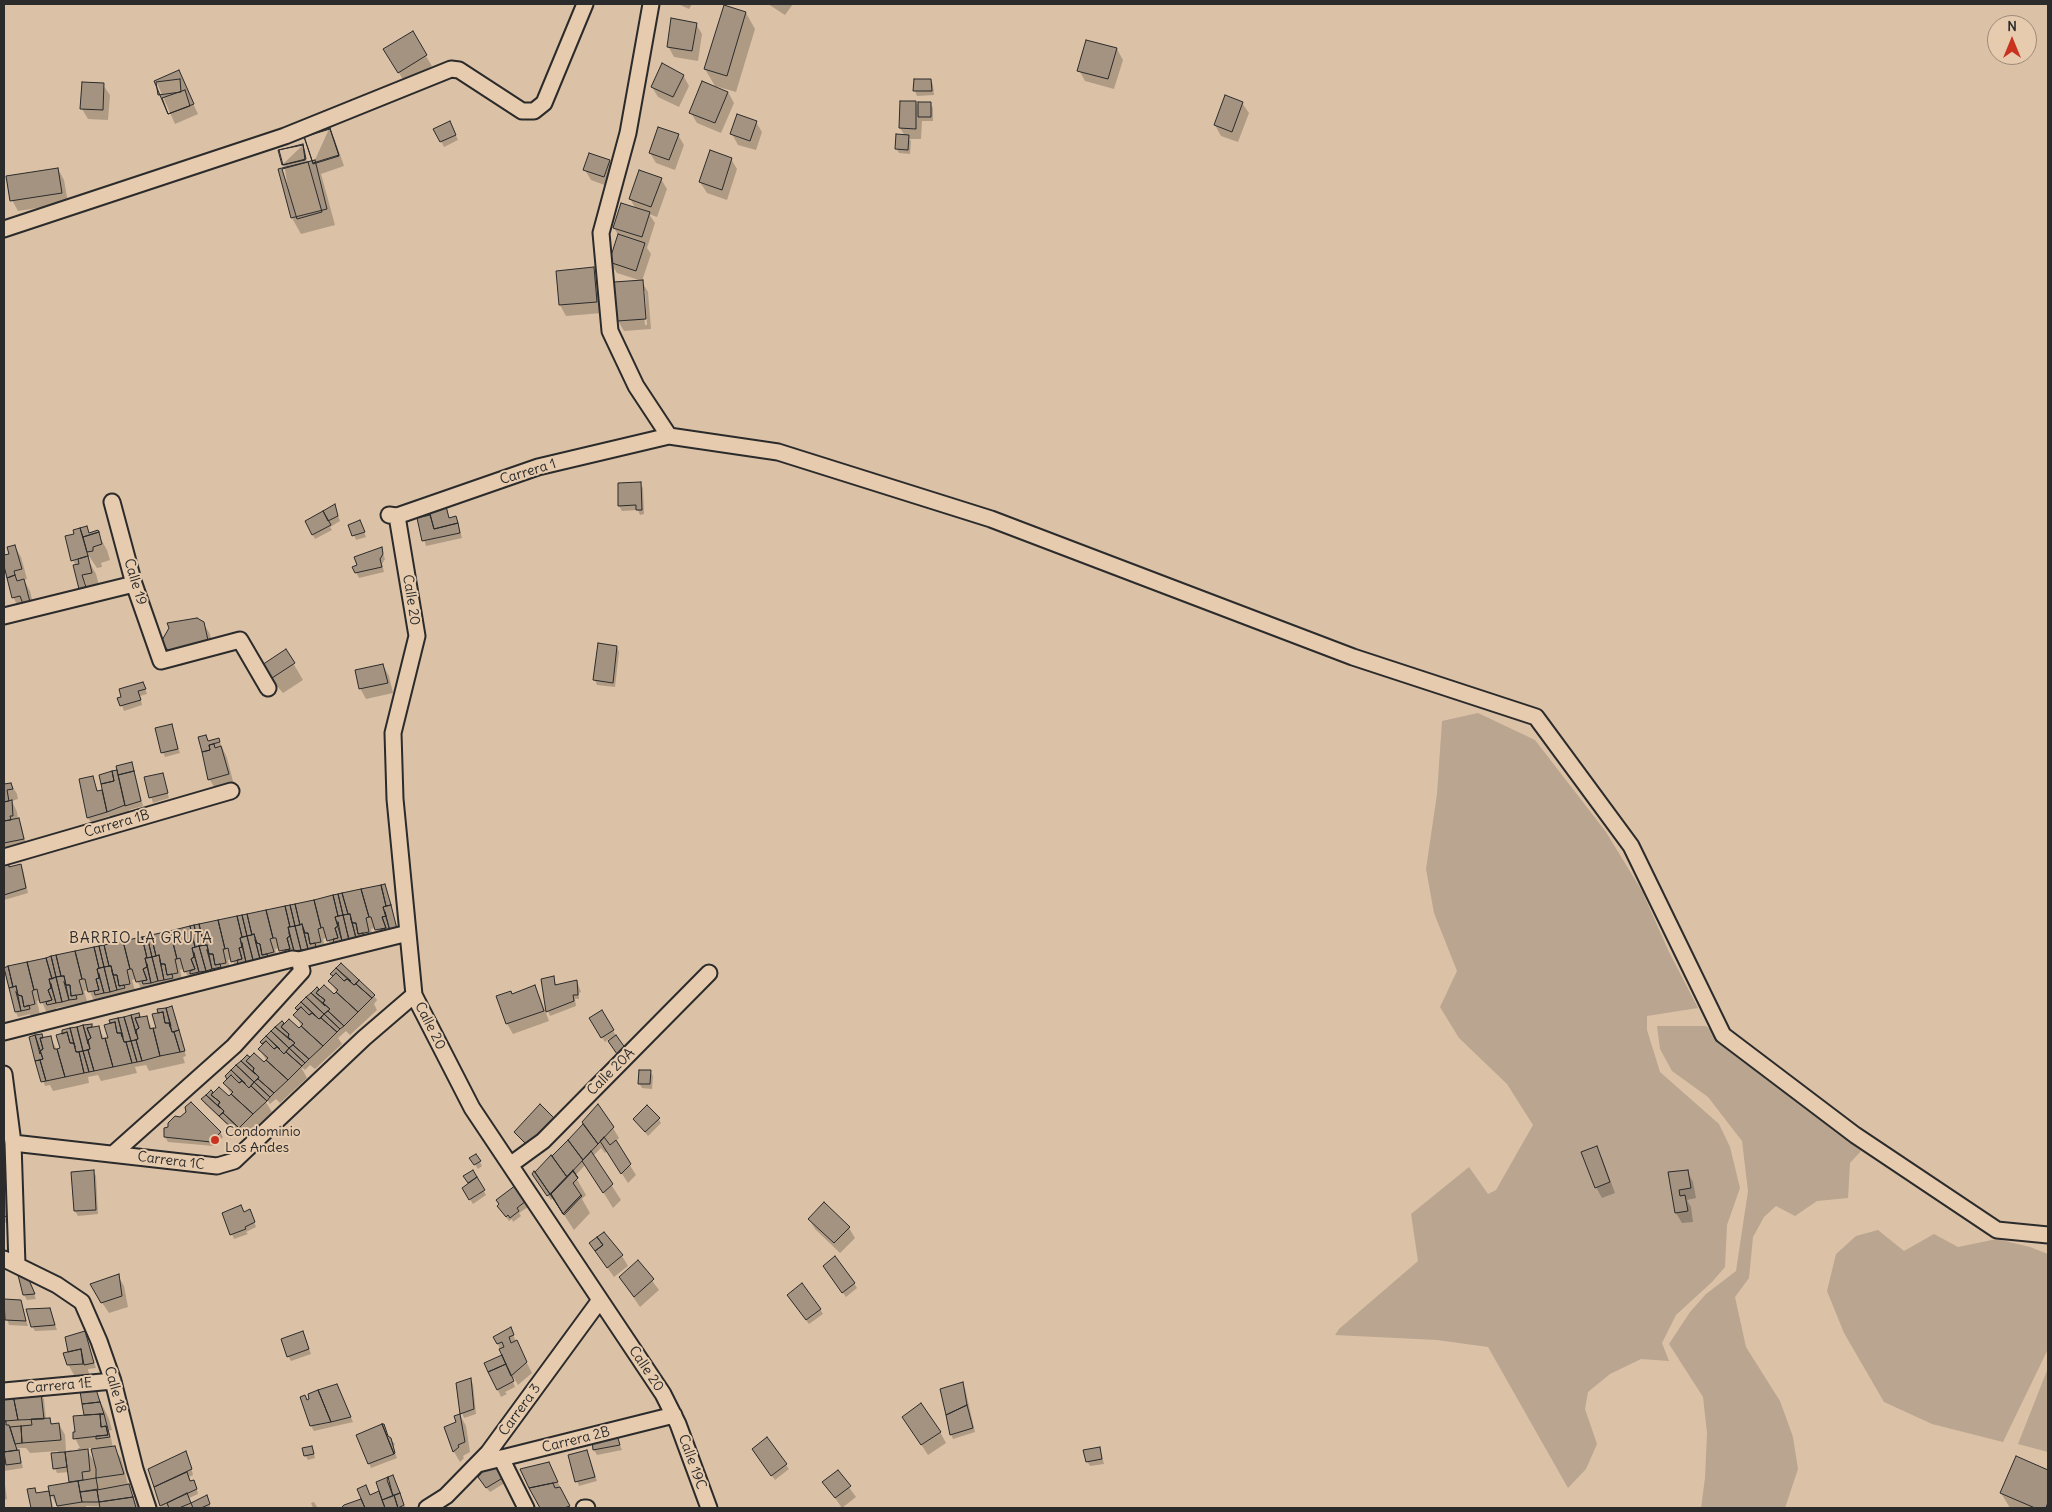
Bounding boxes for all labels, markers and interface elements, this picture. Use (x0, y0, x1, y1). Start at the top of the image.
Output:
north arrow (1987, 15, 2037, 65)
text: N (2007, 17, 2017, 35)
street label: Carrera 1 (498, 455, 558, 489)
street label: Calle 19 (120, 557, 150, 607)
street label: Calle 20 (399, 573, 423, 627)
street label: Carrera 1B (82, 807, 152, 841)
district label: BARRIO LA GRUTA (67, 930, 215, 948)
street label: Calle 20 (411, 999, 449, 1053)
street label: Calle 20A (584, 1045, 638, 1099)
place label: Condominio Los Andes (225, 1124, 301, 1156)
marker: Condominio Los Andes (209, 1134, 221, 1146)
street label: Carrera 1C (137, 1149, 205, 1173)
street label: Calle 20 (625, 1343, 667, 1395)
street label: Calle 18 (100, 1365, 130, 1415)
street label: Carrera 1E (25, 1375, 93, 1397)
street label: Carrera 3 (495, 1381, 545, 1439)
street label: Carrera 2B (540, 1423, 612, 1457)
street label: Calle 19C (674, 1432, 710, 1492)

